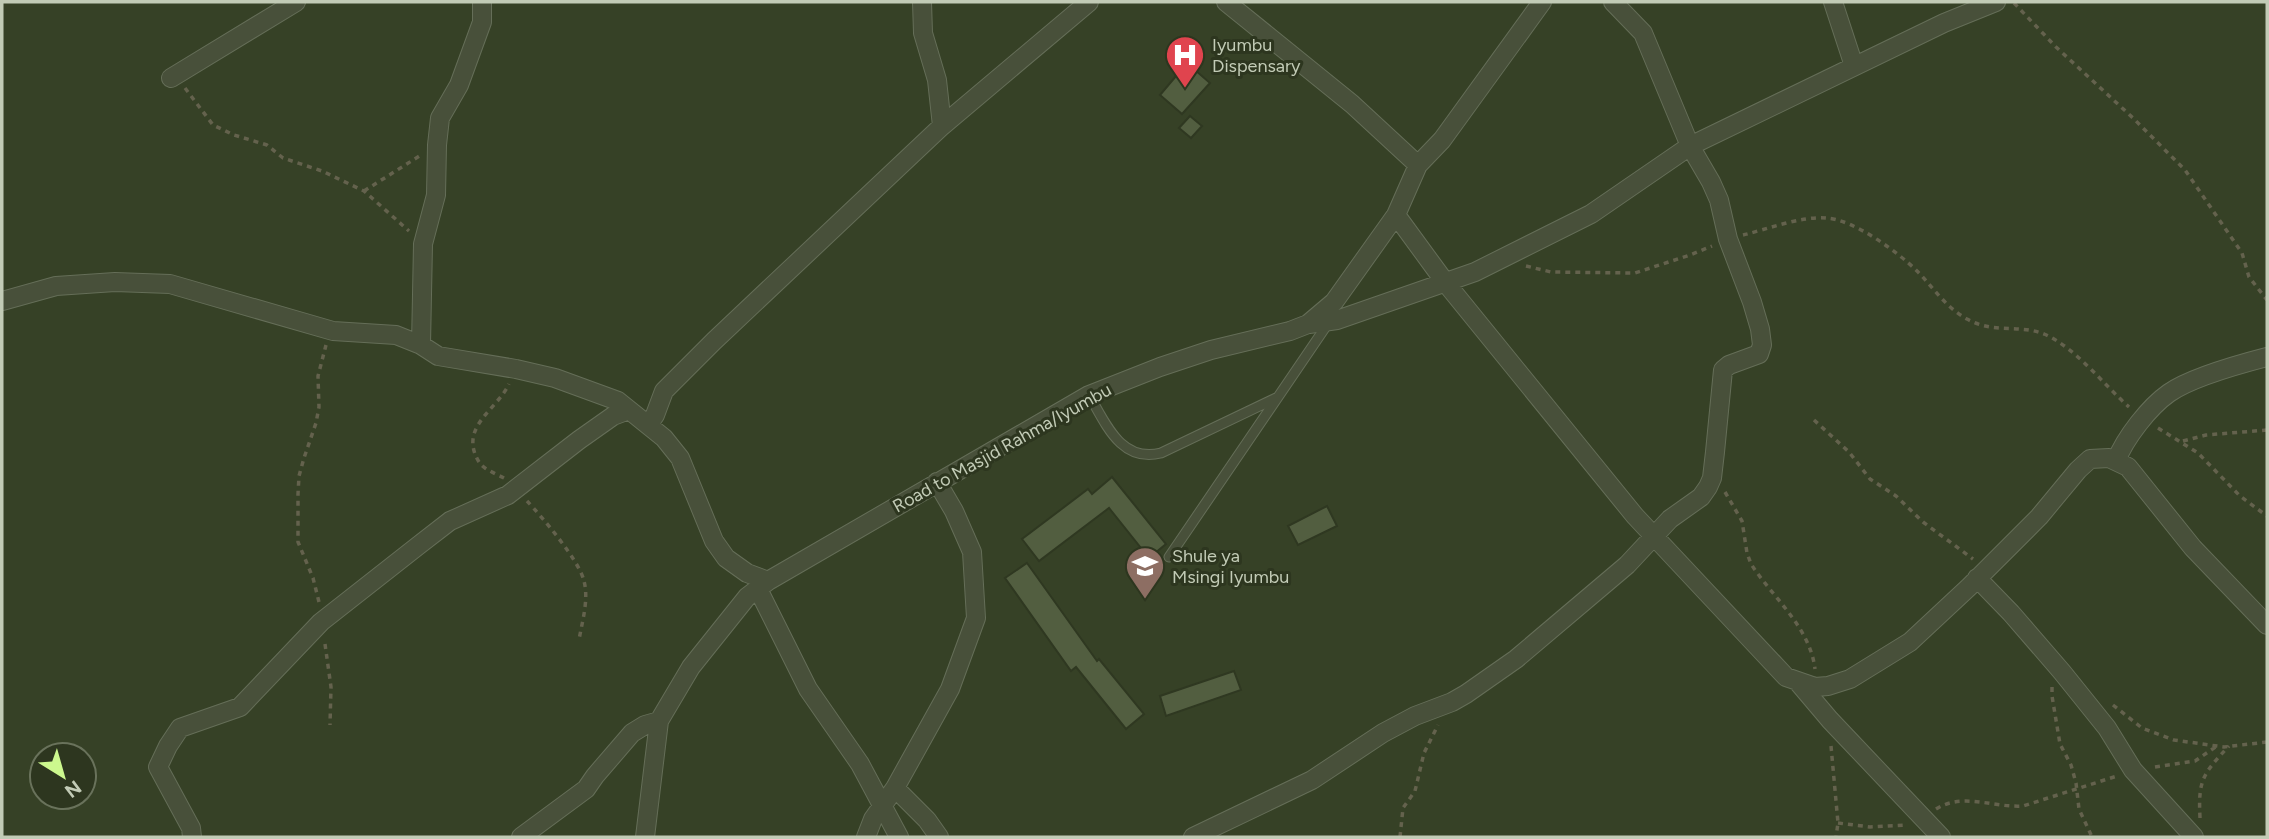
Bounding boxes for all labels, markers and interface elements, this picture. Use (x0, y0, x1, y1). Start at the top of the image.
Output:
hospital icon: Iyumbu Dispensary (1164, 34, 1206, 89)
place label: Iyumbu Dispensary (1212, 34, 1301, 77)
street label: Road to Masjid Rahma/Iyumbu (889, 379, 1115, 517)
school or university icon: Shule ya Msingi Iyumbu (1124, 545, 1166, 600)
place label: Shule ya Msingi Iyumbu (1172, 545, 1289, 588)
north arrow (28, 741, 98, 811)
text: N (60, 776, 86, 803)

